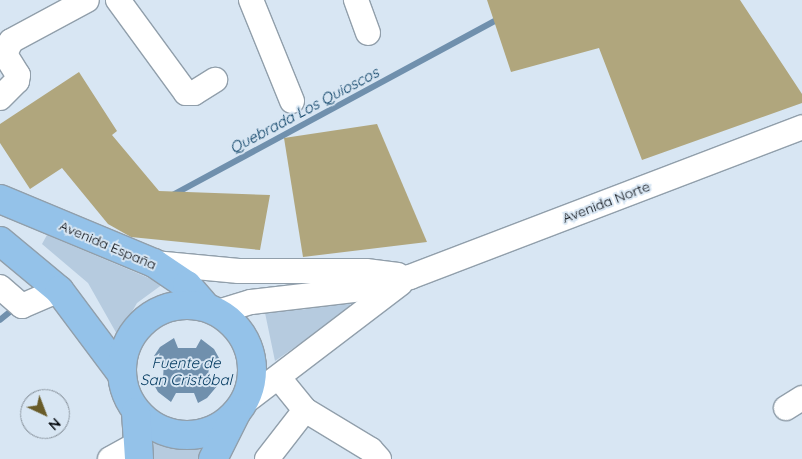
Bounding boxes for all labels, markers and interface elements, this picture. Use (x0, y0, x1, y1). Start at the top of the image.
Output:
water label: Quebrada Los Quioscos (226, 63, 382, 157)
street label: Avenida Norte (560, 178, 652, 226)
street label: Avenida España (57, 217, 159, 273)
water label: Fuente de San Cristóbal (140, 353, 232, 388)
north arrow (20, 389, 70, 439)
text: N (45, 414, 64, 434)

